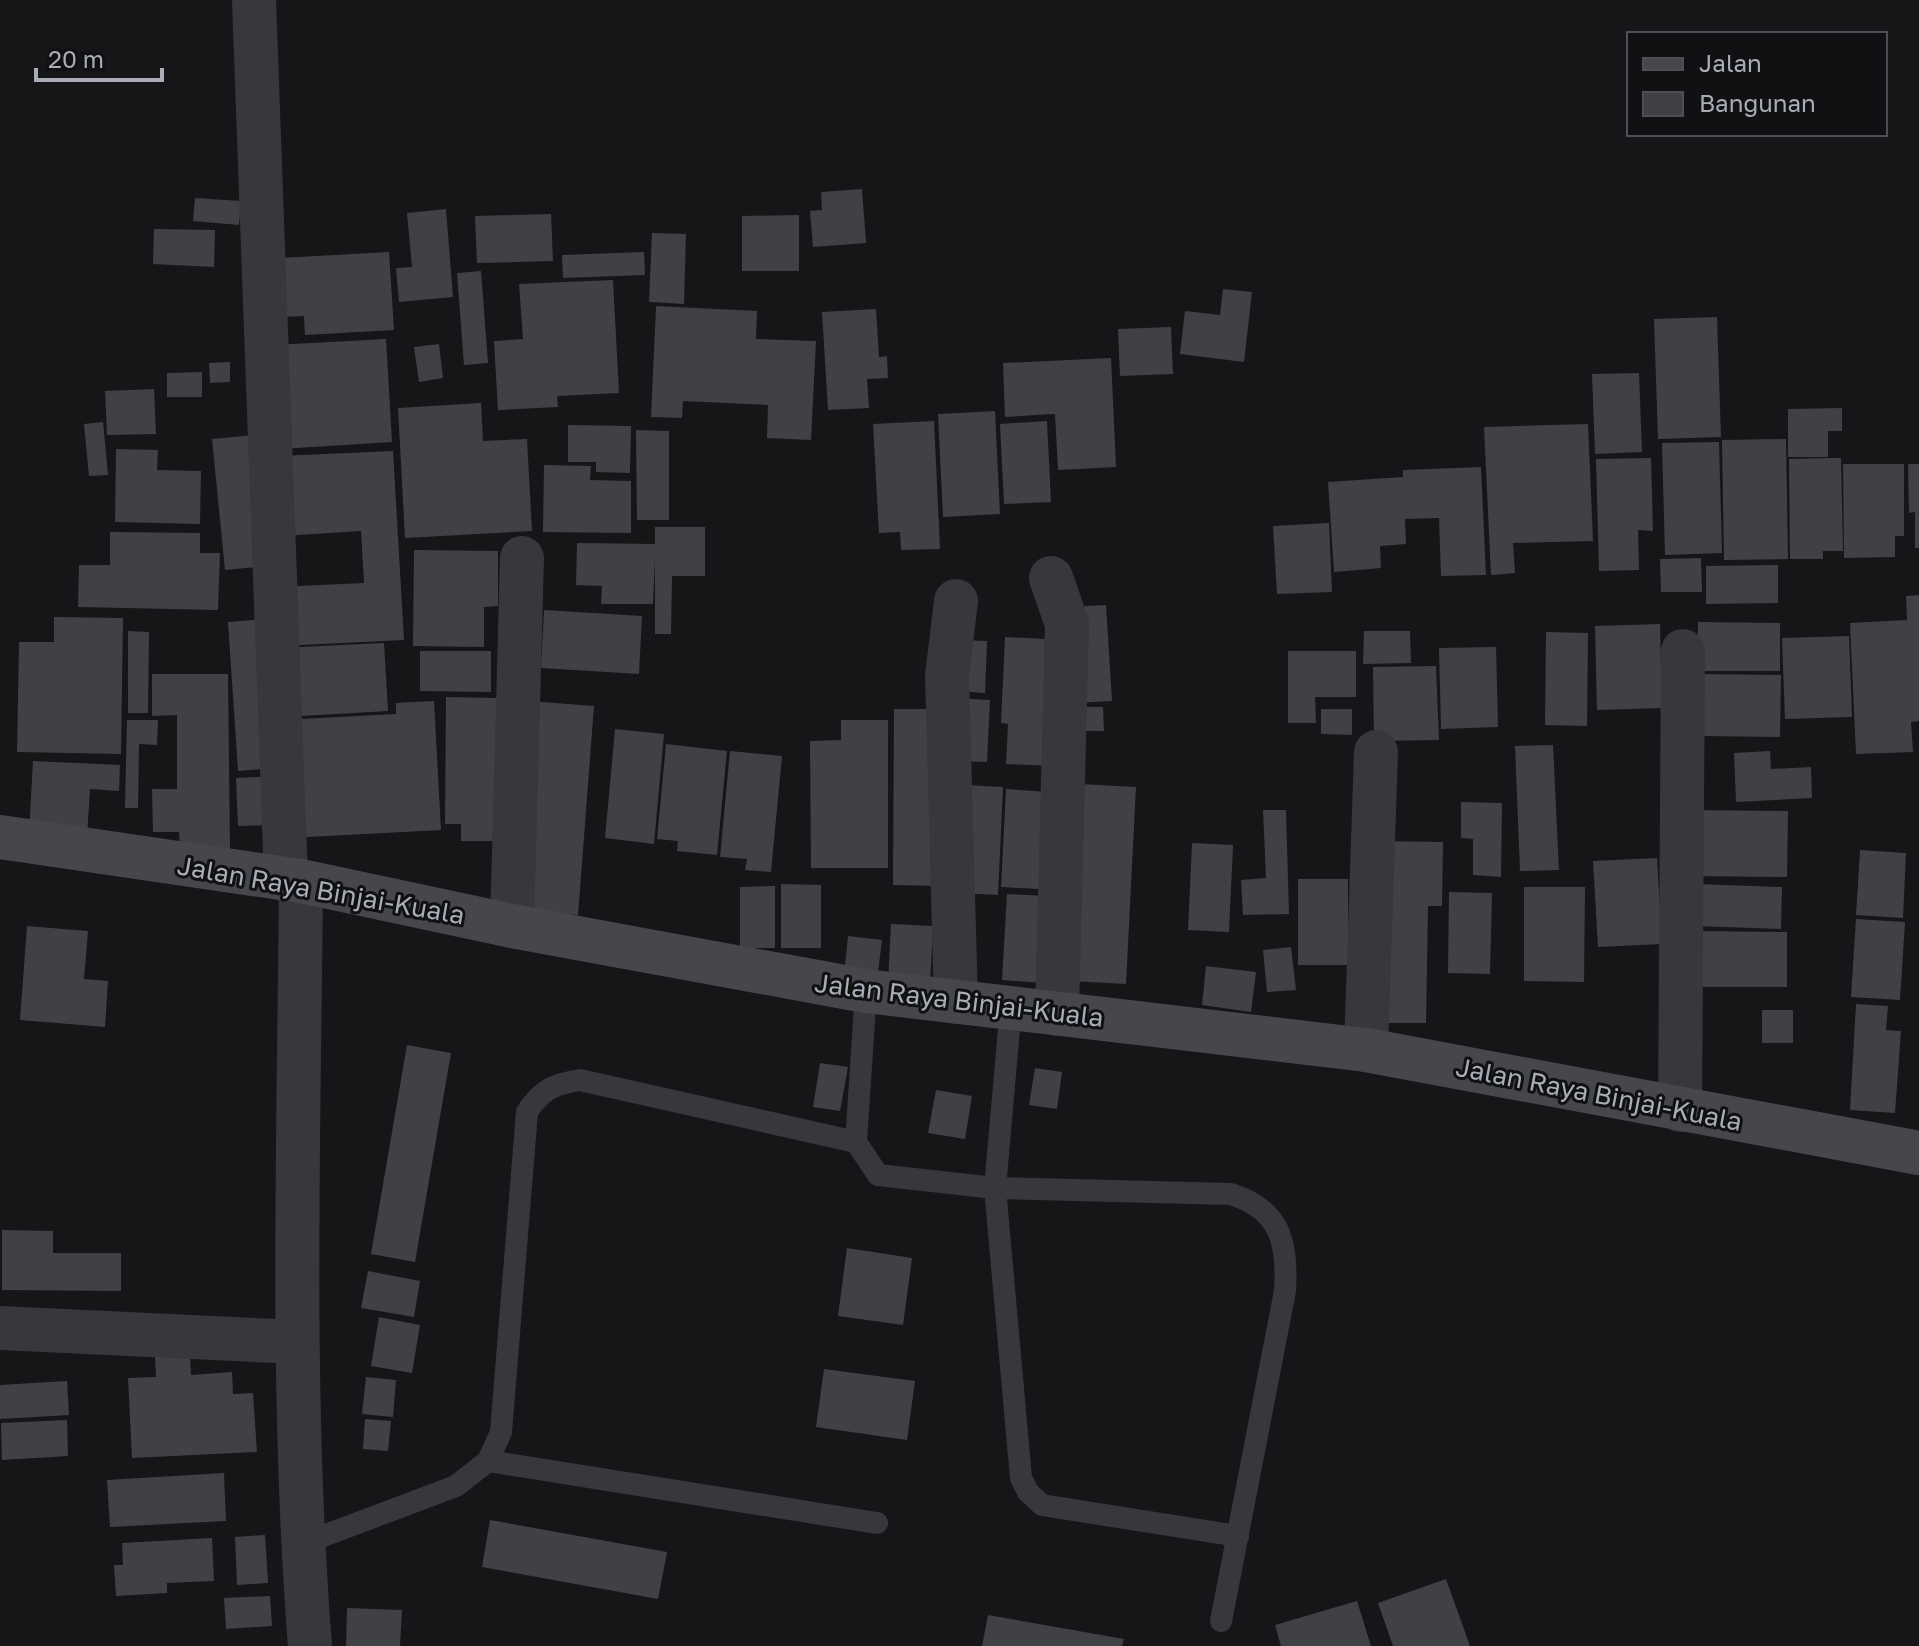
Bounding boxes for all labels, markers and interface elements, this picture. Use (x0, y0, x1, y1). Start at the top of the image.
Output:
scale bar (36, 32, 162, 82)
legend (1627, 32, 1887, 136)
text: 20 m (48, 44, 104, 73)
text: Jalan (1699, 48, 1762, 77)
text: Bangunan (1699, 88, 1816, 117)
street label: Jalan Raya Binjai-Kuala (175, 849, 467, 931)
street label: Jalan Raya Binjai-Kuala (813, 967, 1105, 1033)
street label: Jalan Raya Binjai-Kuala (1453, 1051, 1745, 1137)

